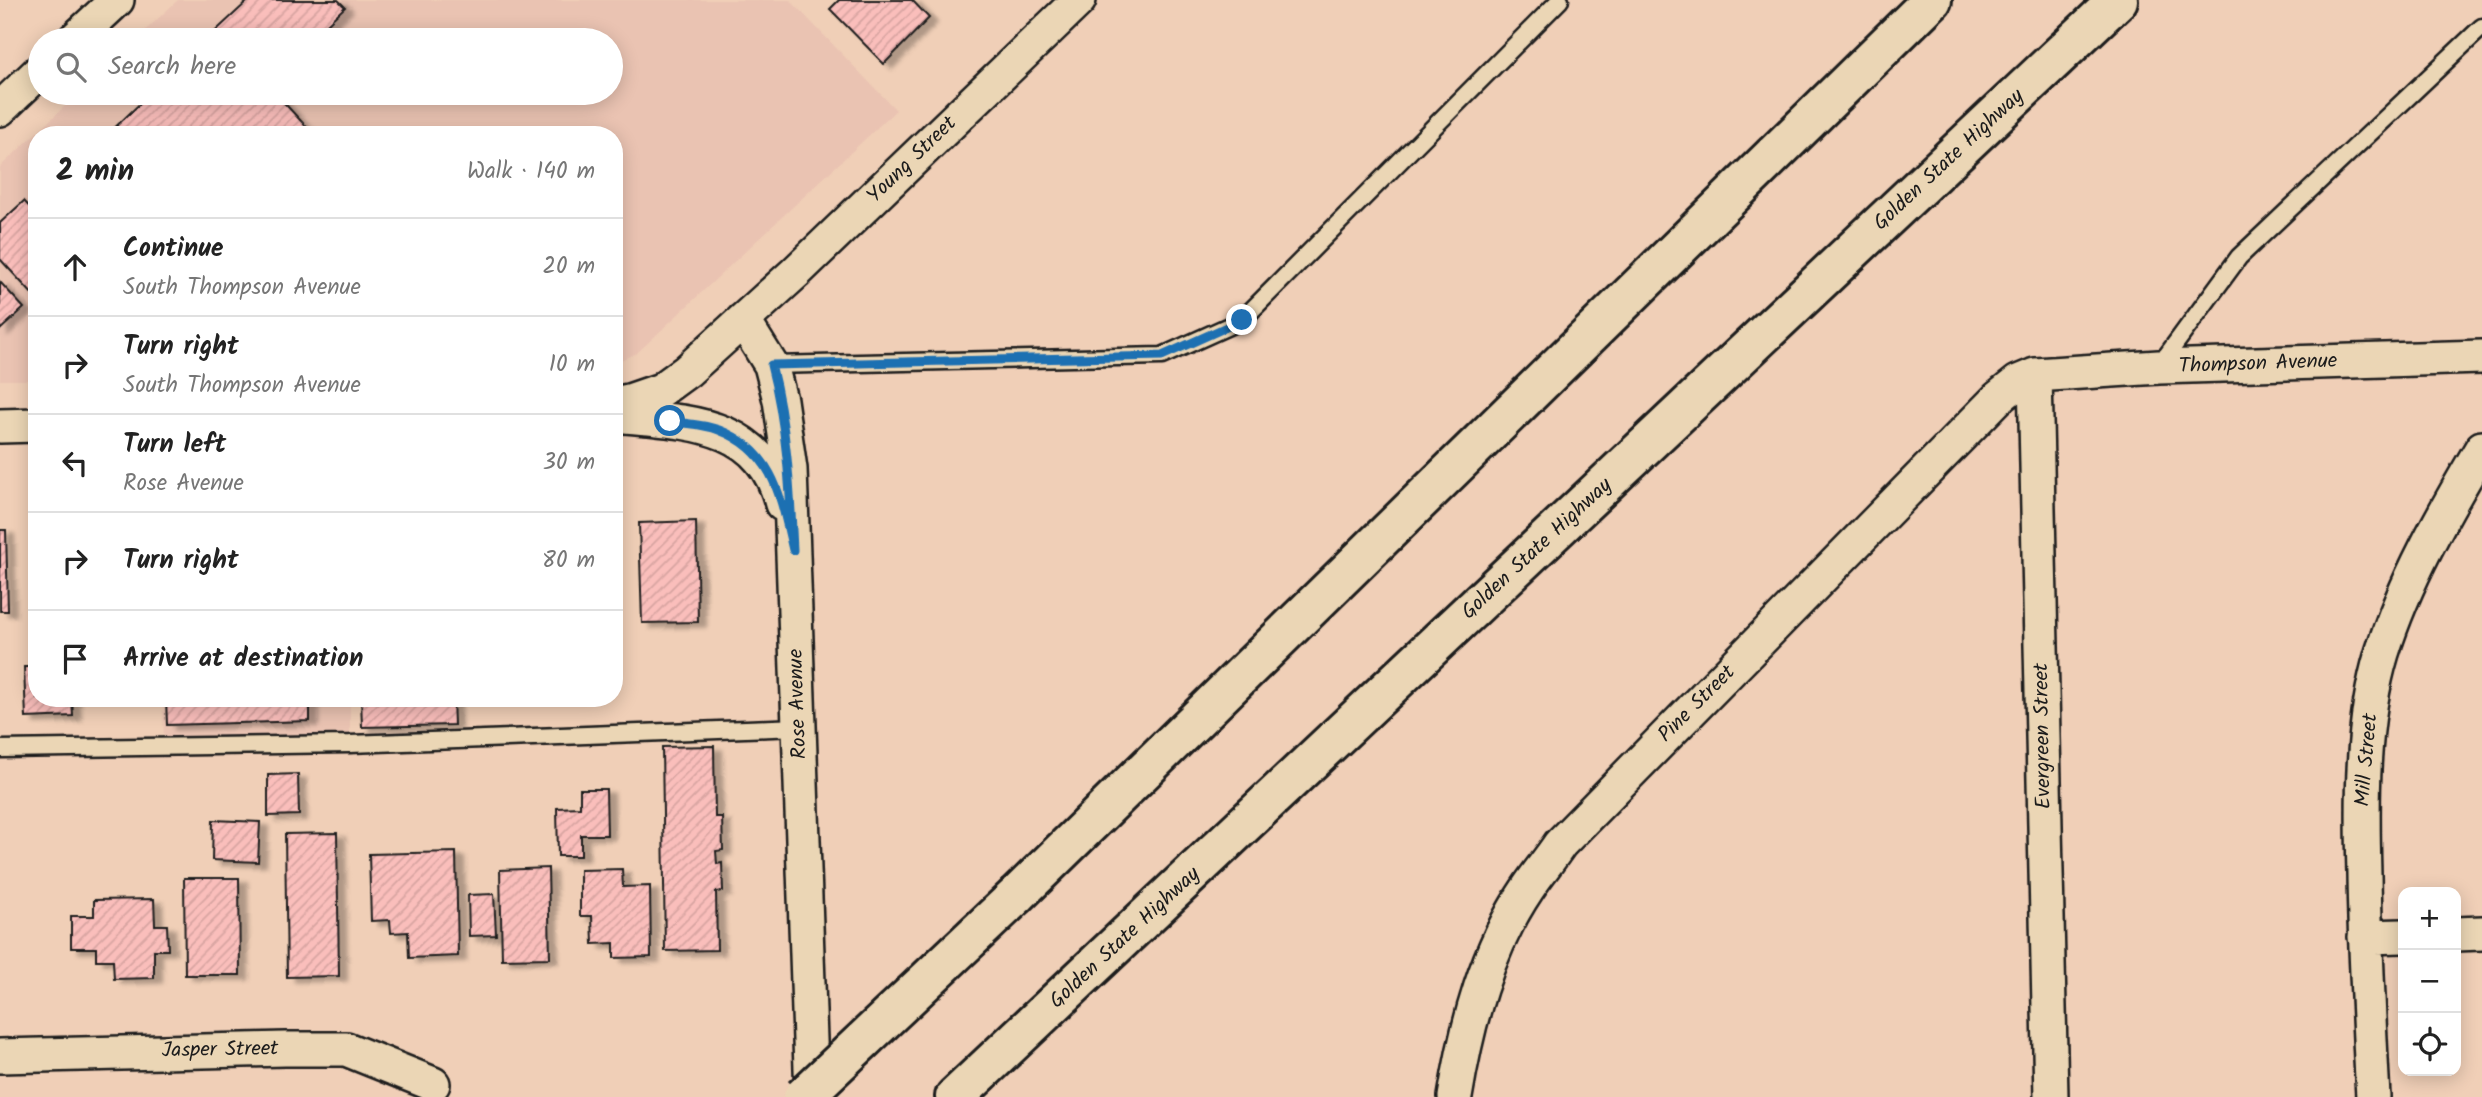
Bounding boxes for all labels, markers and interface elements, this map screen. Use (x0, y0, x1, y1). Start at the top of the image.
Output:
search box (28, 28, 623, 105)
text: Search here (108, 46, 236, 88)
icon: search (52, 48, 90, 86)
street label: Golden State Highway (1866, 81, 2032, 239)
street label: Young Street (859, 108, 965, 212)
text: 2 min (56, 148, 134, 196)
text: Walk · 140 m (467, 154, 595, 190)
text: Continue (123, 228, 224, 270)
icon: ahead (56, 248, 94, 286)
text: 20 m (543, 249, 595, 285)
text: South Thompson Avenue (123, 270, 361, 306)
route end (1226, 304, 1257, 335)
text: Turn right (123, 326, 239, 368)
street label: Thompson Avenue (2178, 345, 2338, 383)
icon: right (56, 346, 94, 384)
text: 10 m (549, 347, 595, 383)
text: South Thompson Avenue (123, 368, 361, 404)
route start (654, 405, 685, 436)
text: Turn left (123, 424, 226, 466)
icon: left (56, 444, 94, 482)
text: 30 m (543, 445, 595, 481)
text: Rose Avenue (123, 466, 244, 502)
street label: Golden State Highway (1454, 470, 1620, 628)
text: Turn right (123, 540, 239, 582)
icon: right (56, 542, 94, 580)
text: 80 m (542, 543, 595, 579)
text: Arrive at destination (123, 638, 363, 680)
icon: arrive (56, 640, 94, 678)
street label: Rose Avenue (780, 648, 816, 760)
street label: Pine Street (1650, 657, 1744, 751)
street label: Evergreen Street (2025, 662, 2061, 809)
street label: Mill Street (2346, 711, 2388, 808)
street label: Golden State Highway (1042, 859, 1208, 1017)
map controls (2398, 887, 2461, 1076)
button: + (2398, 887, 2461, 950)
button: − (2398, 950, 2461, 1013)
button: locate (2398, 1013, 2461, 1076)
street label: Jasper Street (161, 1032, 280, 1068)

